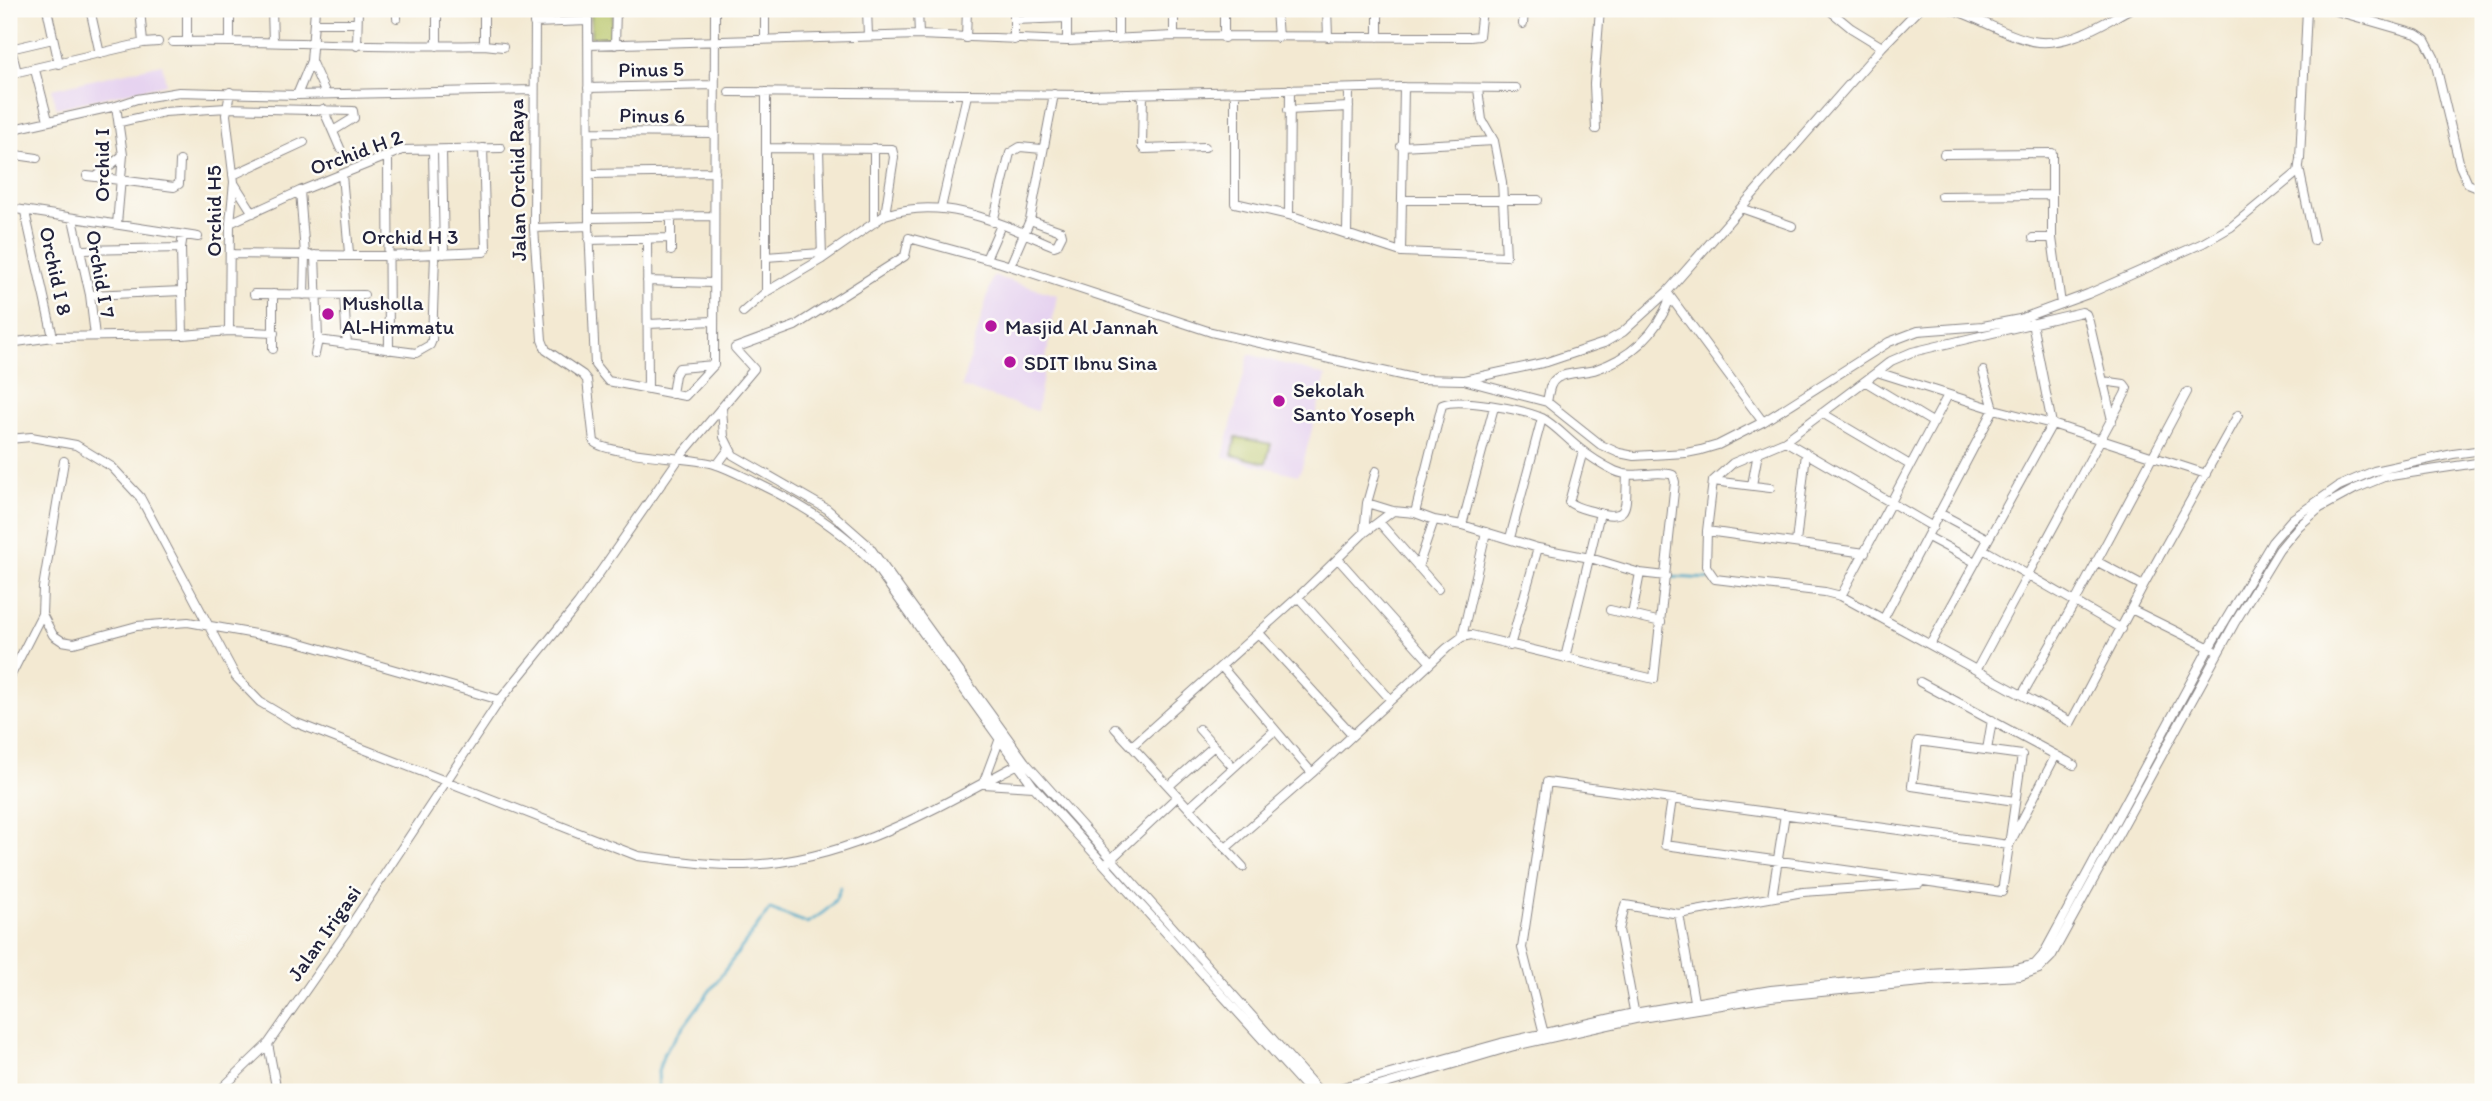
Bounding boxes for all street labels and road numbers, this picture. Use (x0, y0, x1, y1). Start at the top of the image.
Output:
street label: Pinus 5 (618, 56, 684, 82)
street label: Jalan Orchid Raya (503, 99, 531, 261)
street label: Pinus 6 (619, 102, 685, 128)
street label: Orchid H 2 (306, 124, 406, 180)
street label: Orchid I (89, 128, 114, 202)
street label: Orchid H5 (201, 165, 226, 257)
street label: Orchid I 8 (34, 224, 78, 318)
street label: Orchid H 3 (362, 224, 458, 249)
street label: Orchid I 7 (81, 228, 121, 320)
street label: Jalan Irigasi (282, 880, 366, 986)

